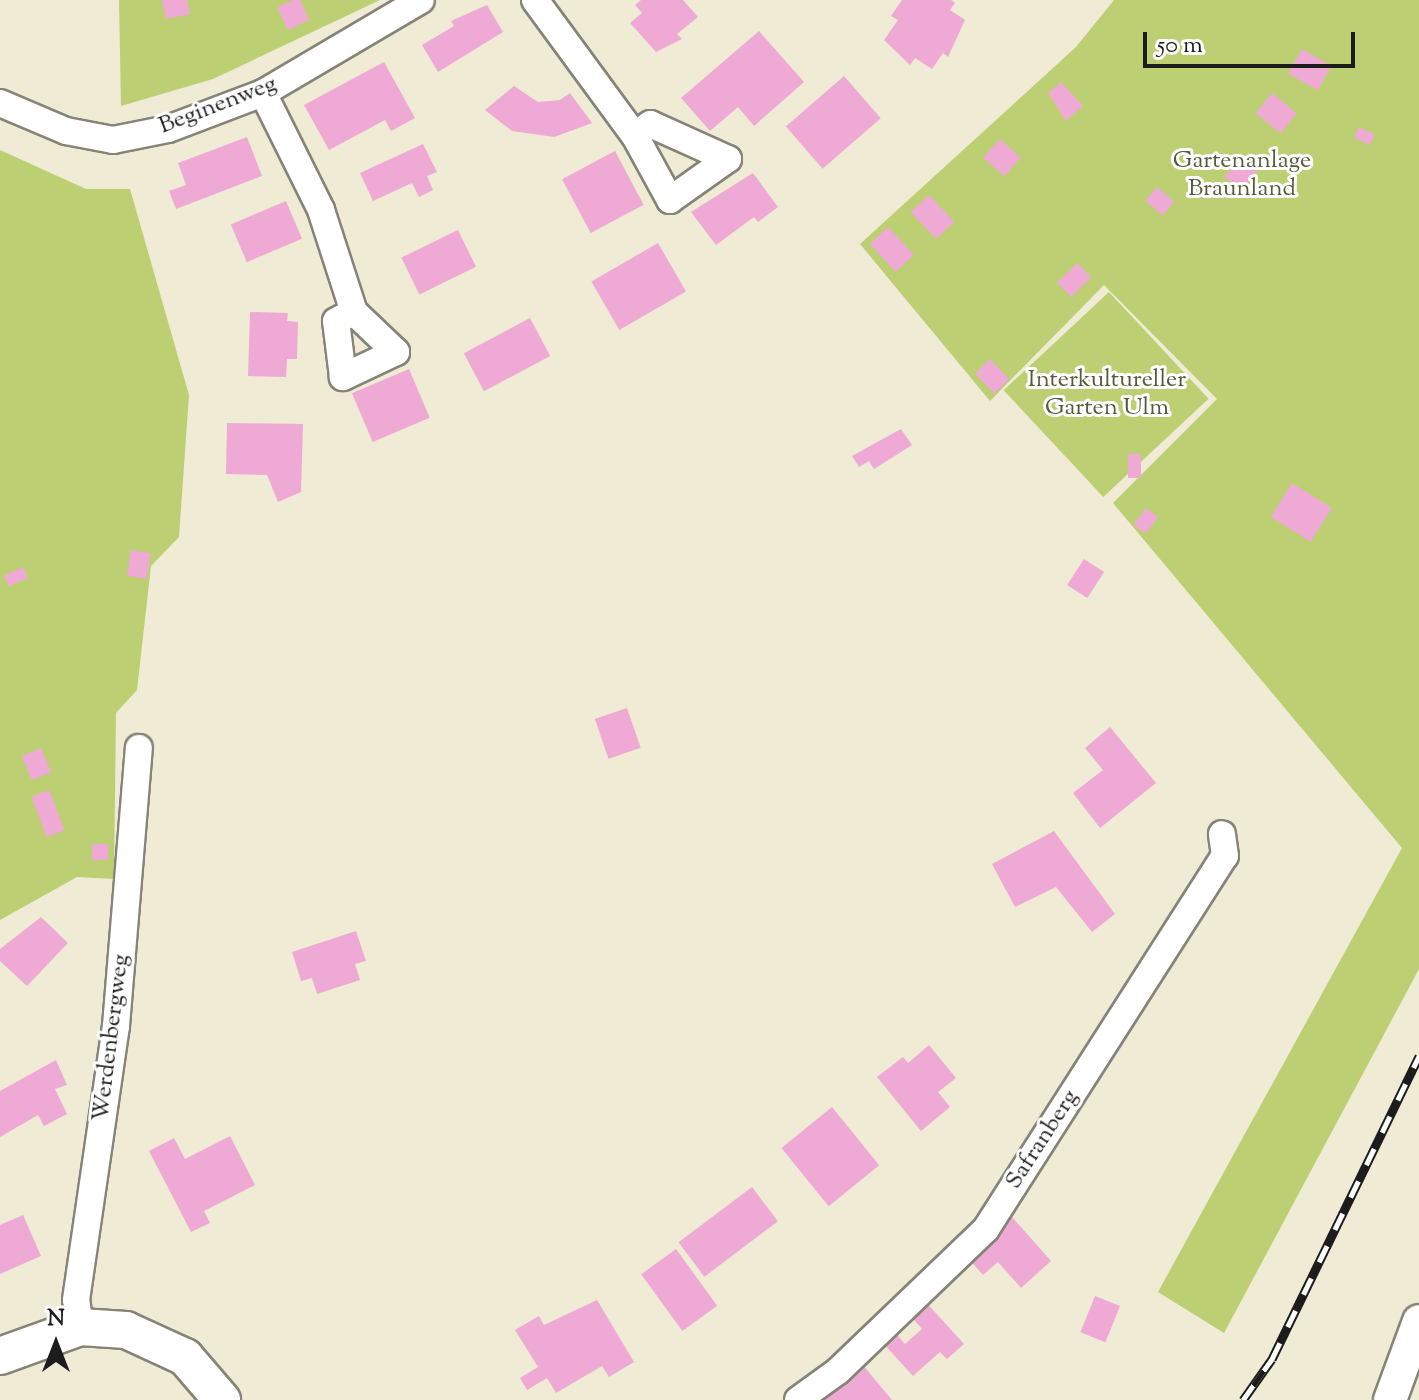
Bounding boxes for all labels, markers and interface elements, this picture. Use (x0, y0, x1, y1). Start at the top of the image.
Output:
scale bar (1147, 16, 1359, 66)
text: 50 m (1157, 29, 1203, 63)
street label: Beginenweg (155, 70, 281, 142)
park label: Gartenanlage Braunland (1173, 148, 1311, 204)
park label: Interkultureller Garten Ulm (1028, 367, 1186, 423)
street label: Werdenbergweg (87, 953, 137, 1123)
street label: Safranberg (1000, 1085, 1086, 1195)
north arrow (16, 1304, 96, 1384)
text: N (47, 1304, 65, 1336)

